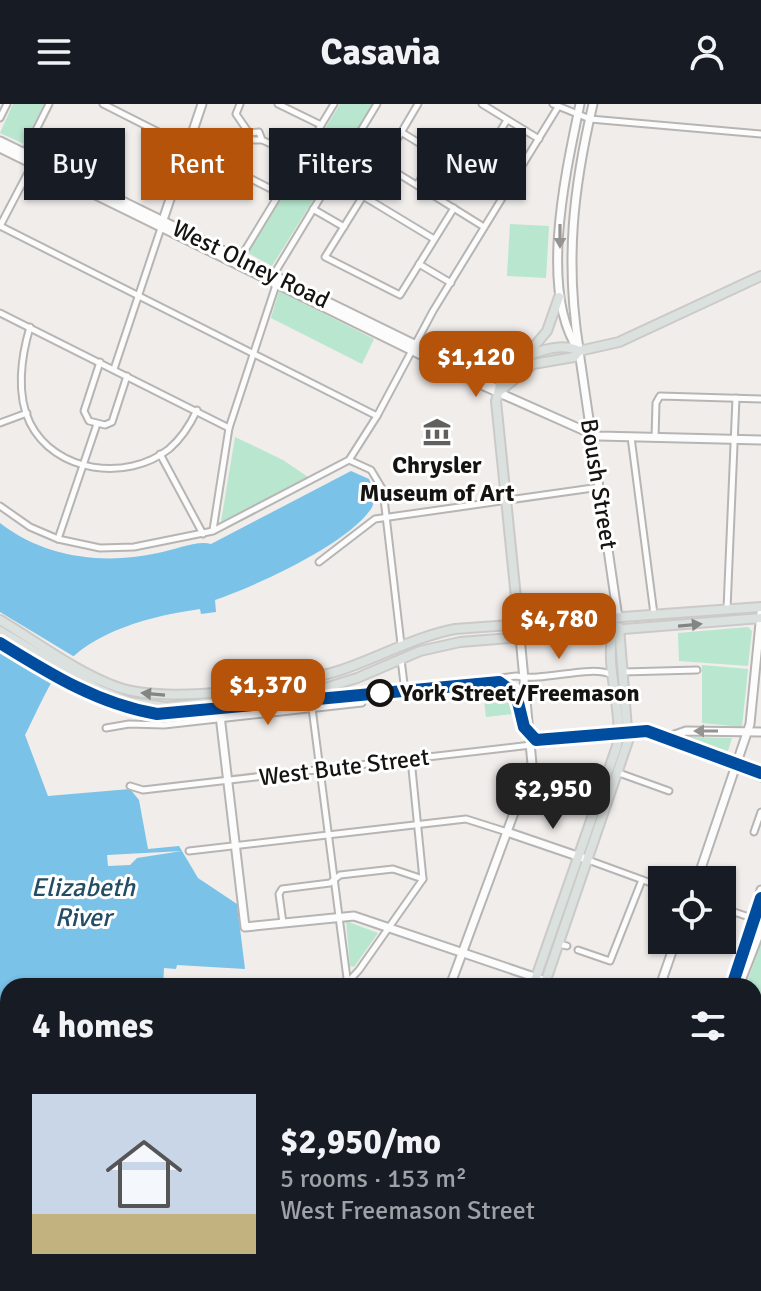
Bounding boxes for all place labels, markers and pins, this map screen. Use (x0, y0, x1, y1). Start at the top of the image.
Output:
pin: $1,120 (411, 331, 541, 399)
museum icon: Chrysler Museum of Art (422, 417, 452, 447)
place label: Chrysler Museum of Art (360, 450, 514, 508)
pin: $4,780 (494, 593, 624, 661)
pin: $1,370 (203, 659, 333, 727)
place label: York Street/Freemason (399, 678, 640, 708)
marker: York Street/Freemason (367, 680, 393, 706)
pin: $2,950 (488, 763, 618, 831)

